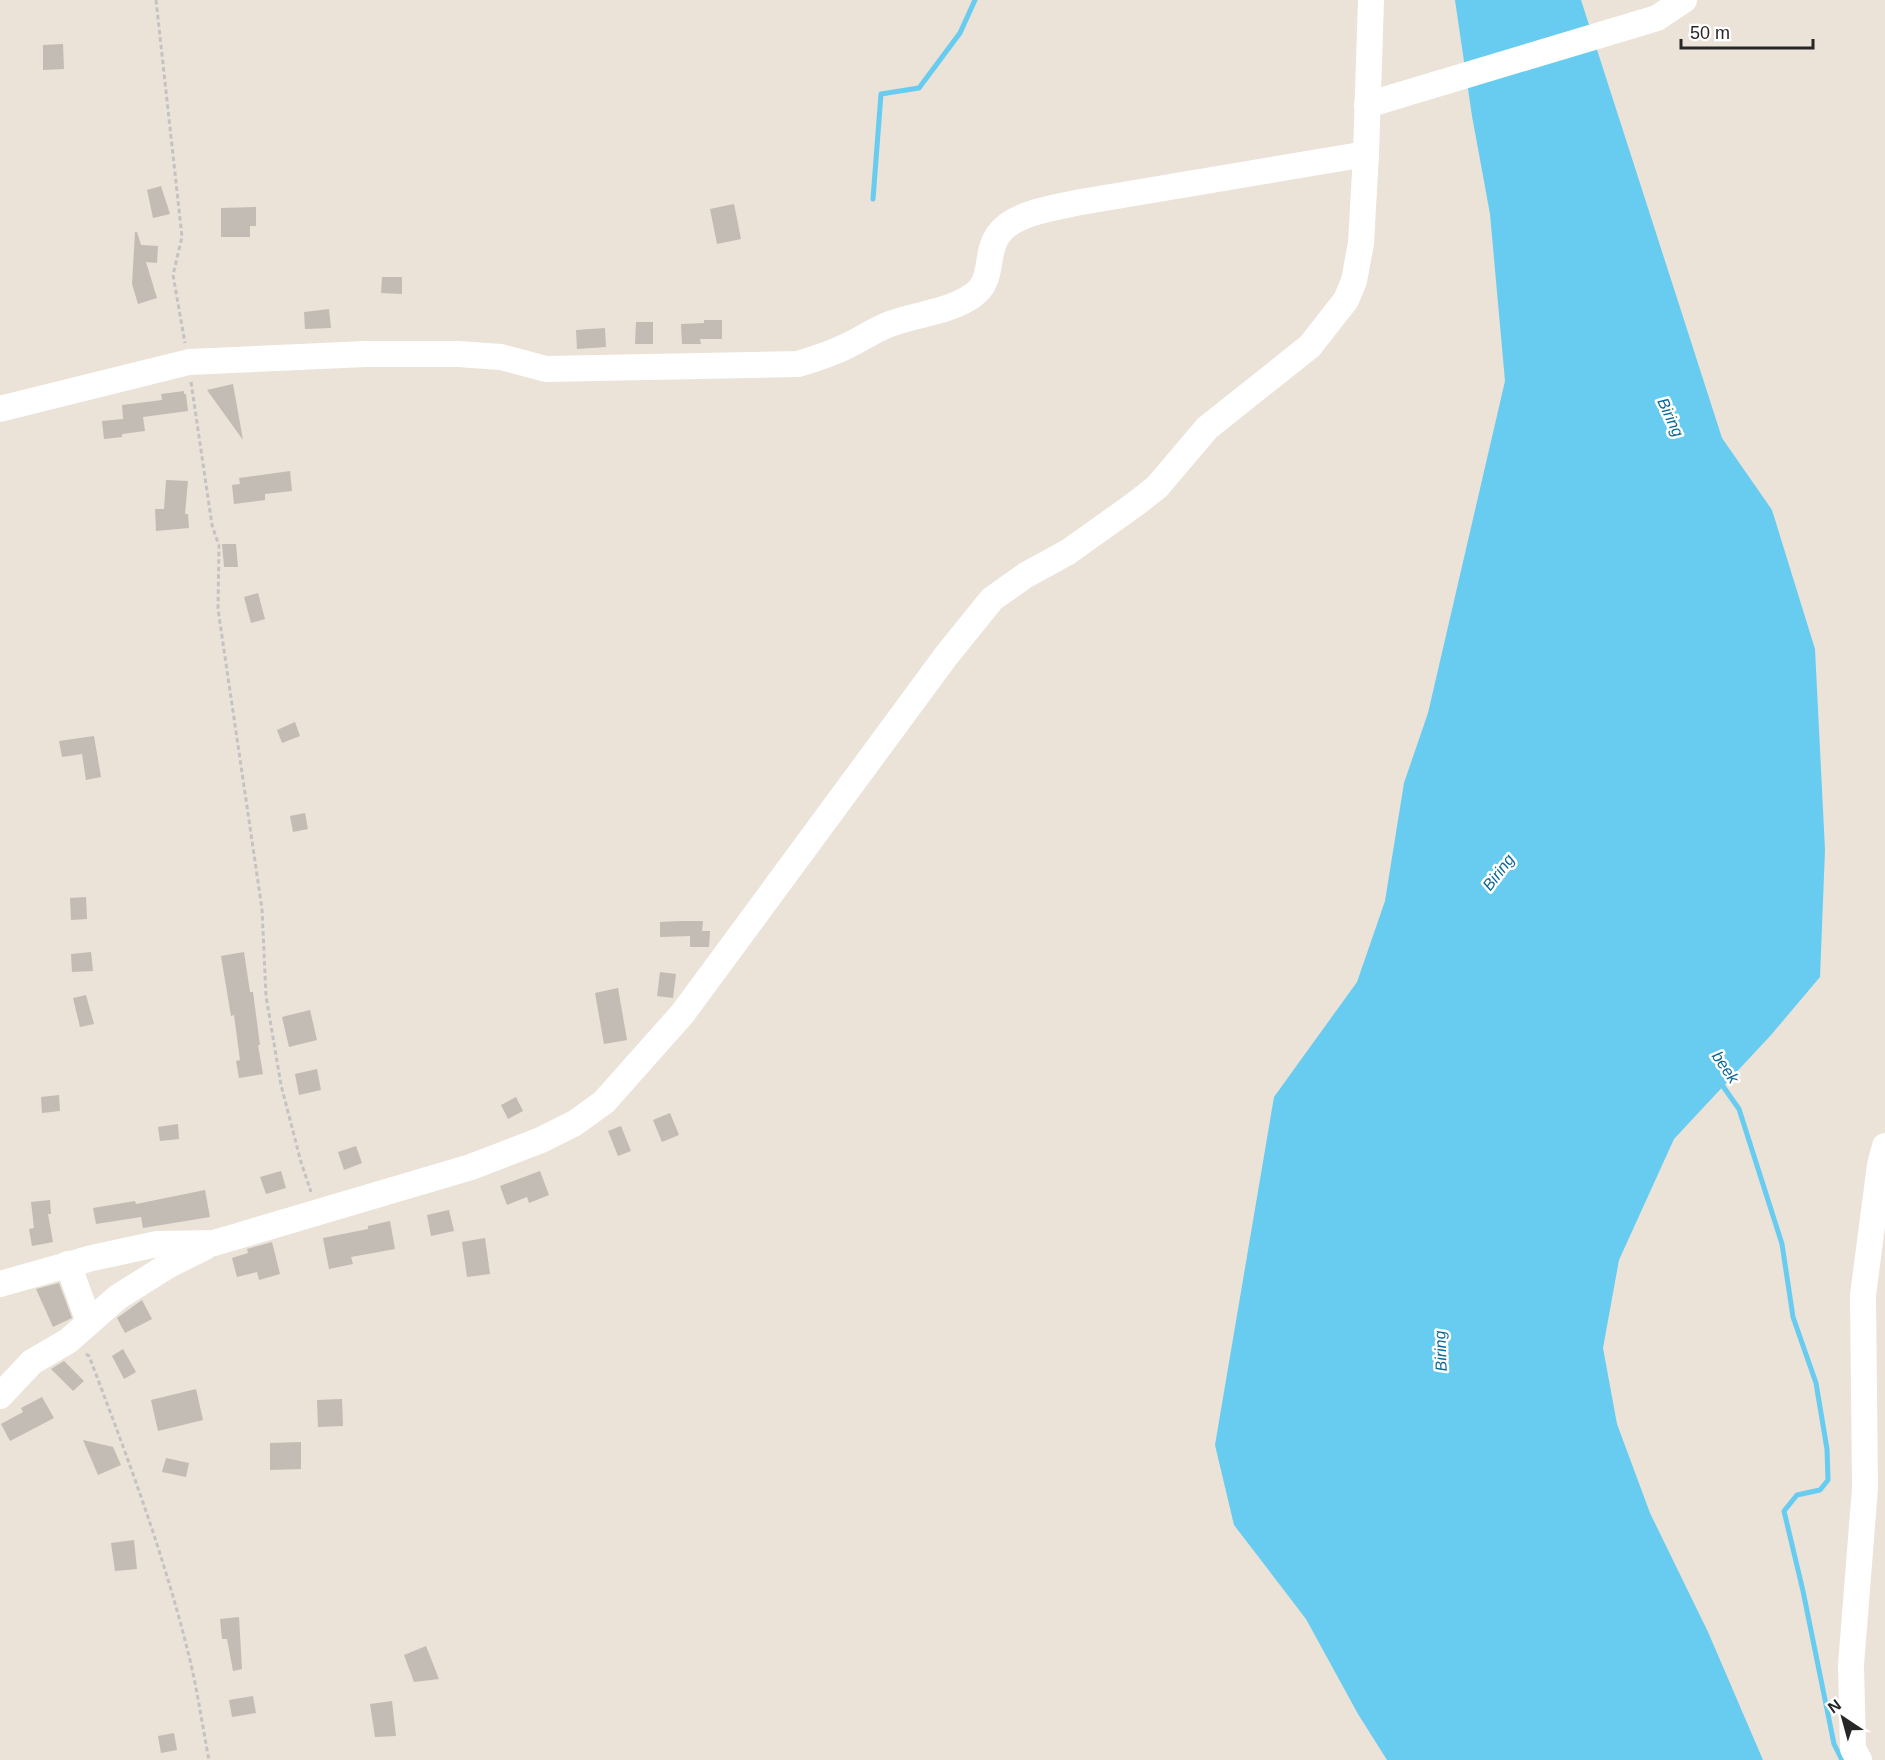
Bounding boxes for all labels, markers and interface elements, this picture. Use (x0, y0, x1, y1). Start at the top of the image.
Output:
scale bar (1681, 12, 1813, 50)
text: 50 m (1690, 23, 1730, 43)
water label: Biring (1654, 395, 1687, 439)
water label: Biring (1479, 851, 1518, 894)
water label: beek (1709, 1048, 1743, 1087)
water label: Biring (1431, 1330, 1450, 1372)
north arrow (1813, 1688, 1873, 1748)
text: N (1825, 1696, 1844, 1717)

